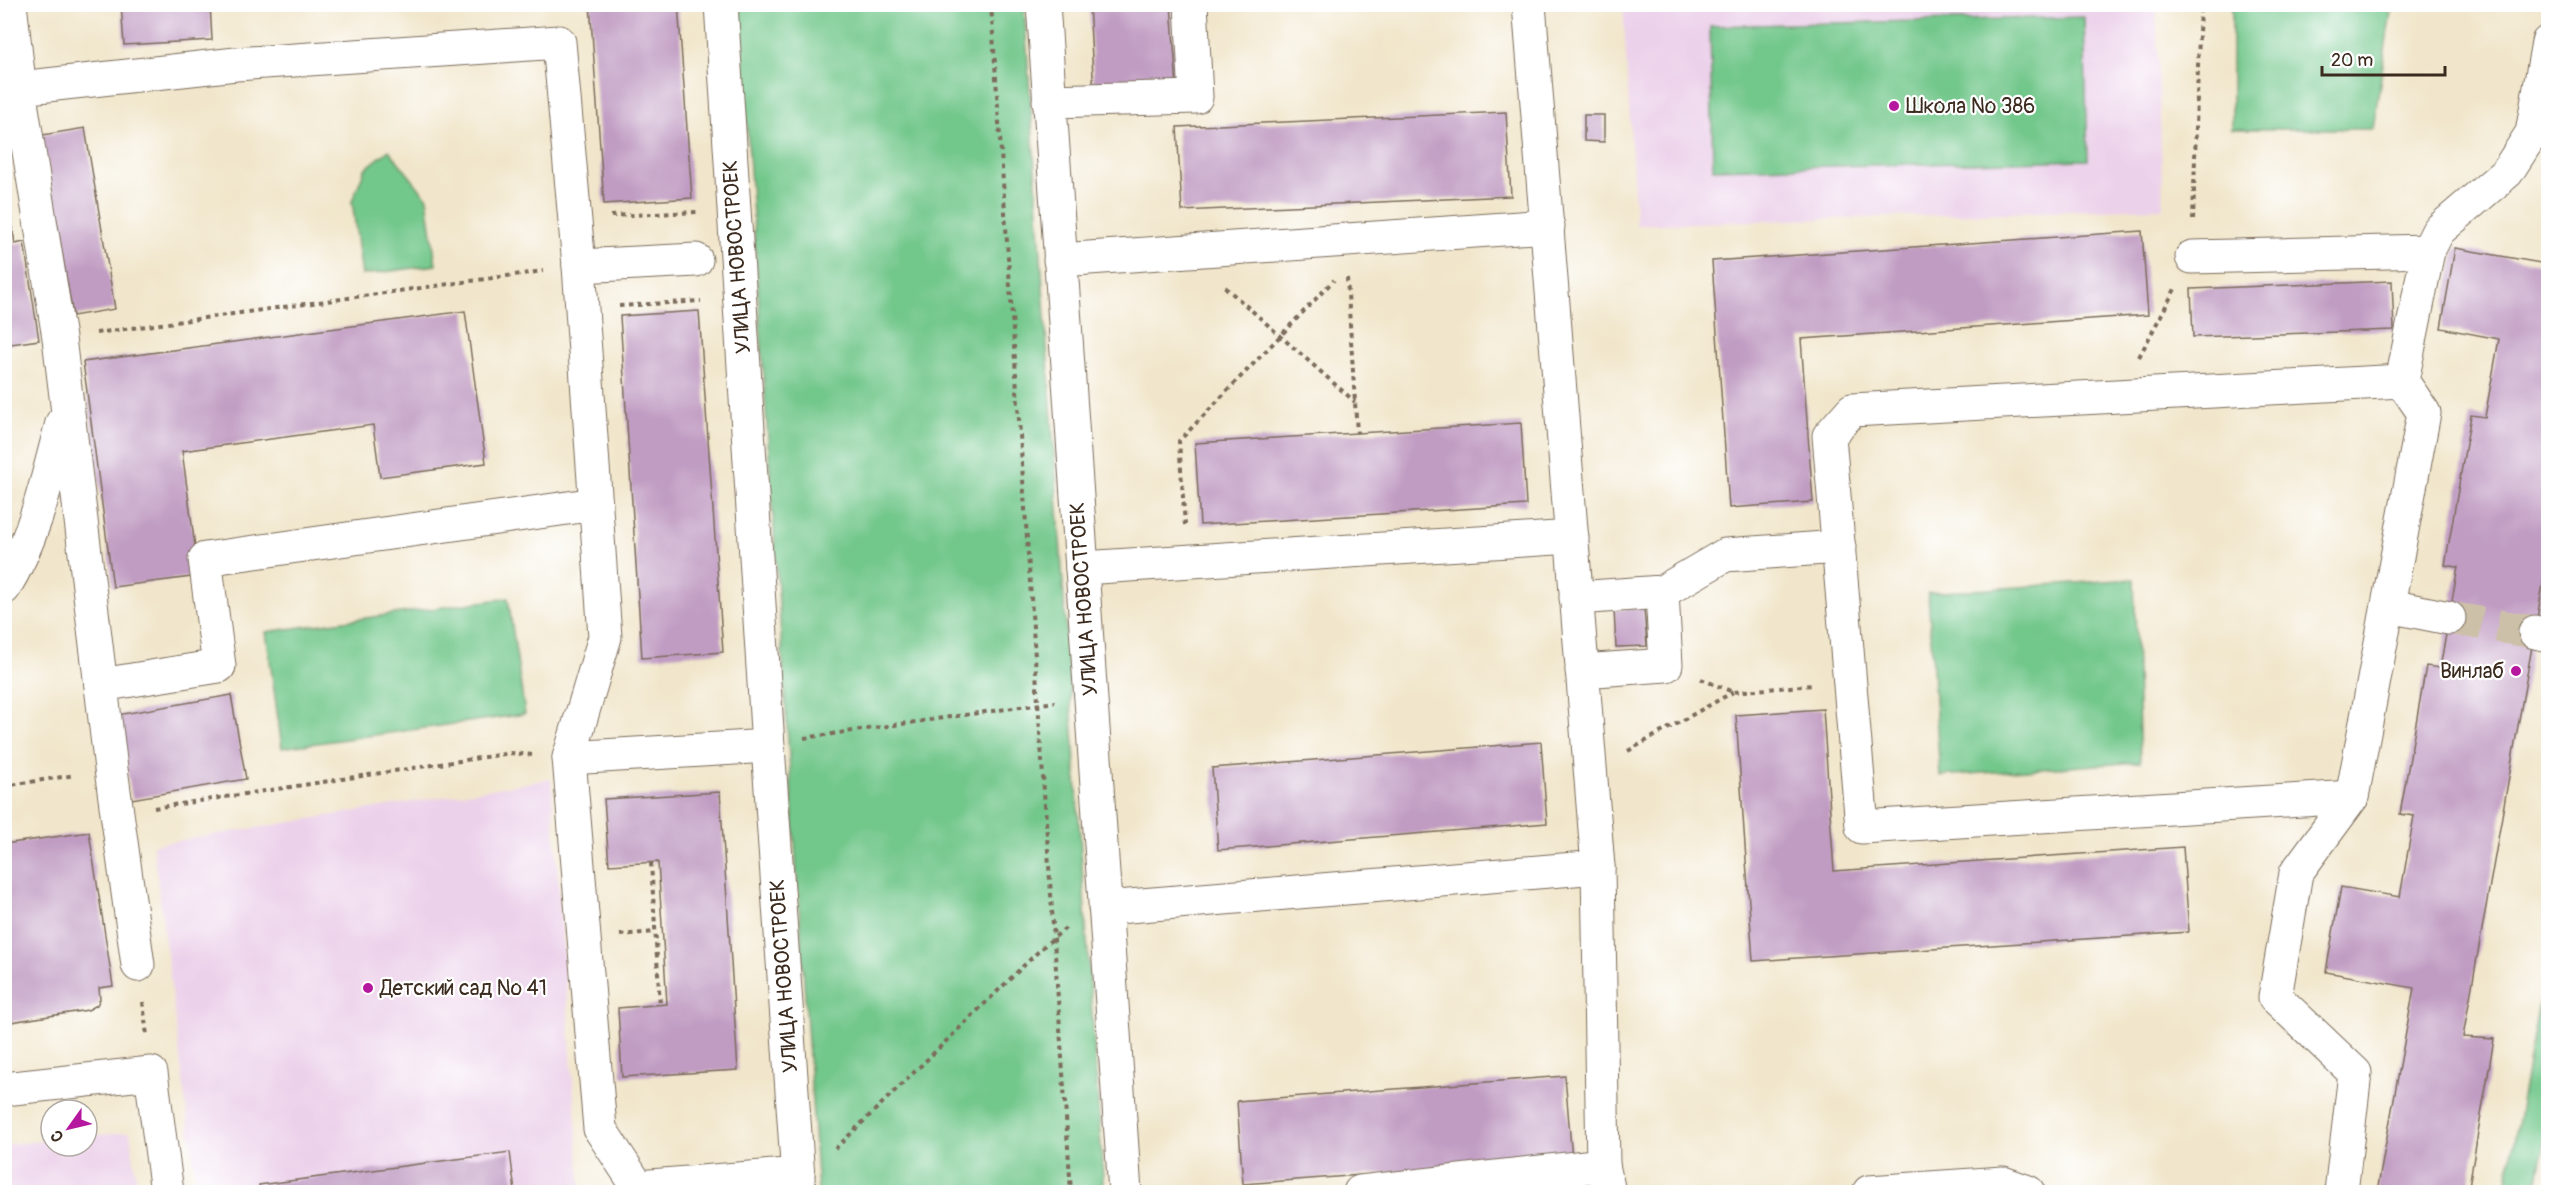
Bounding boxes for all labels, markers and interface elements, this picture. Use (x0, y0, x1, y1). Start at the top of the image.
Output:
scale bar (2322, 39, 2445, 77)
text: 20 m (2331, 49, 2373, 72)
place label: Школа № 386 (1906, 93, 2035, 120)
marker: Школа № 386 (1887, 99, 1901, 113)
street label: УЛИЦА НОВОСТРОЕК (717, 159, 757, 355)
street label: УЛИЦА НОВОСТРОЕК (1064, 501, 1104, 697)
place label: Винлаб (2440, 658, 2504, 685)
marker: Винлаб (2509, 664, 2523, 678)
street label: УЛИЦА НОВОСТРОЕК (764, 878, 804, 1074)
place label: Детский сад № 41 (379, 975, 547, 1002)
marker: Детский сад № 41 (361, 981, 375, 995)
north arrow (39, 1098, 99, 1158)
text: С (46, 1126, 68, 1146)

